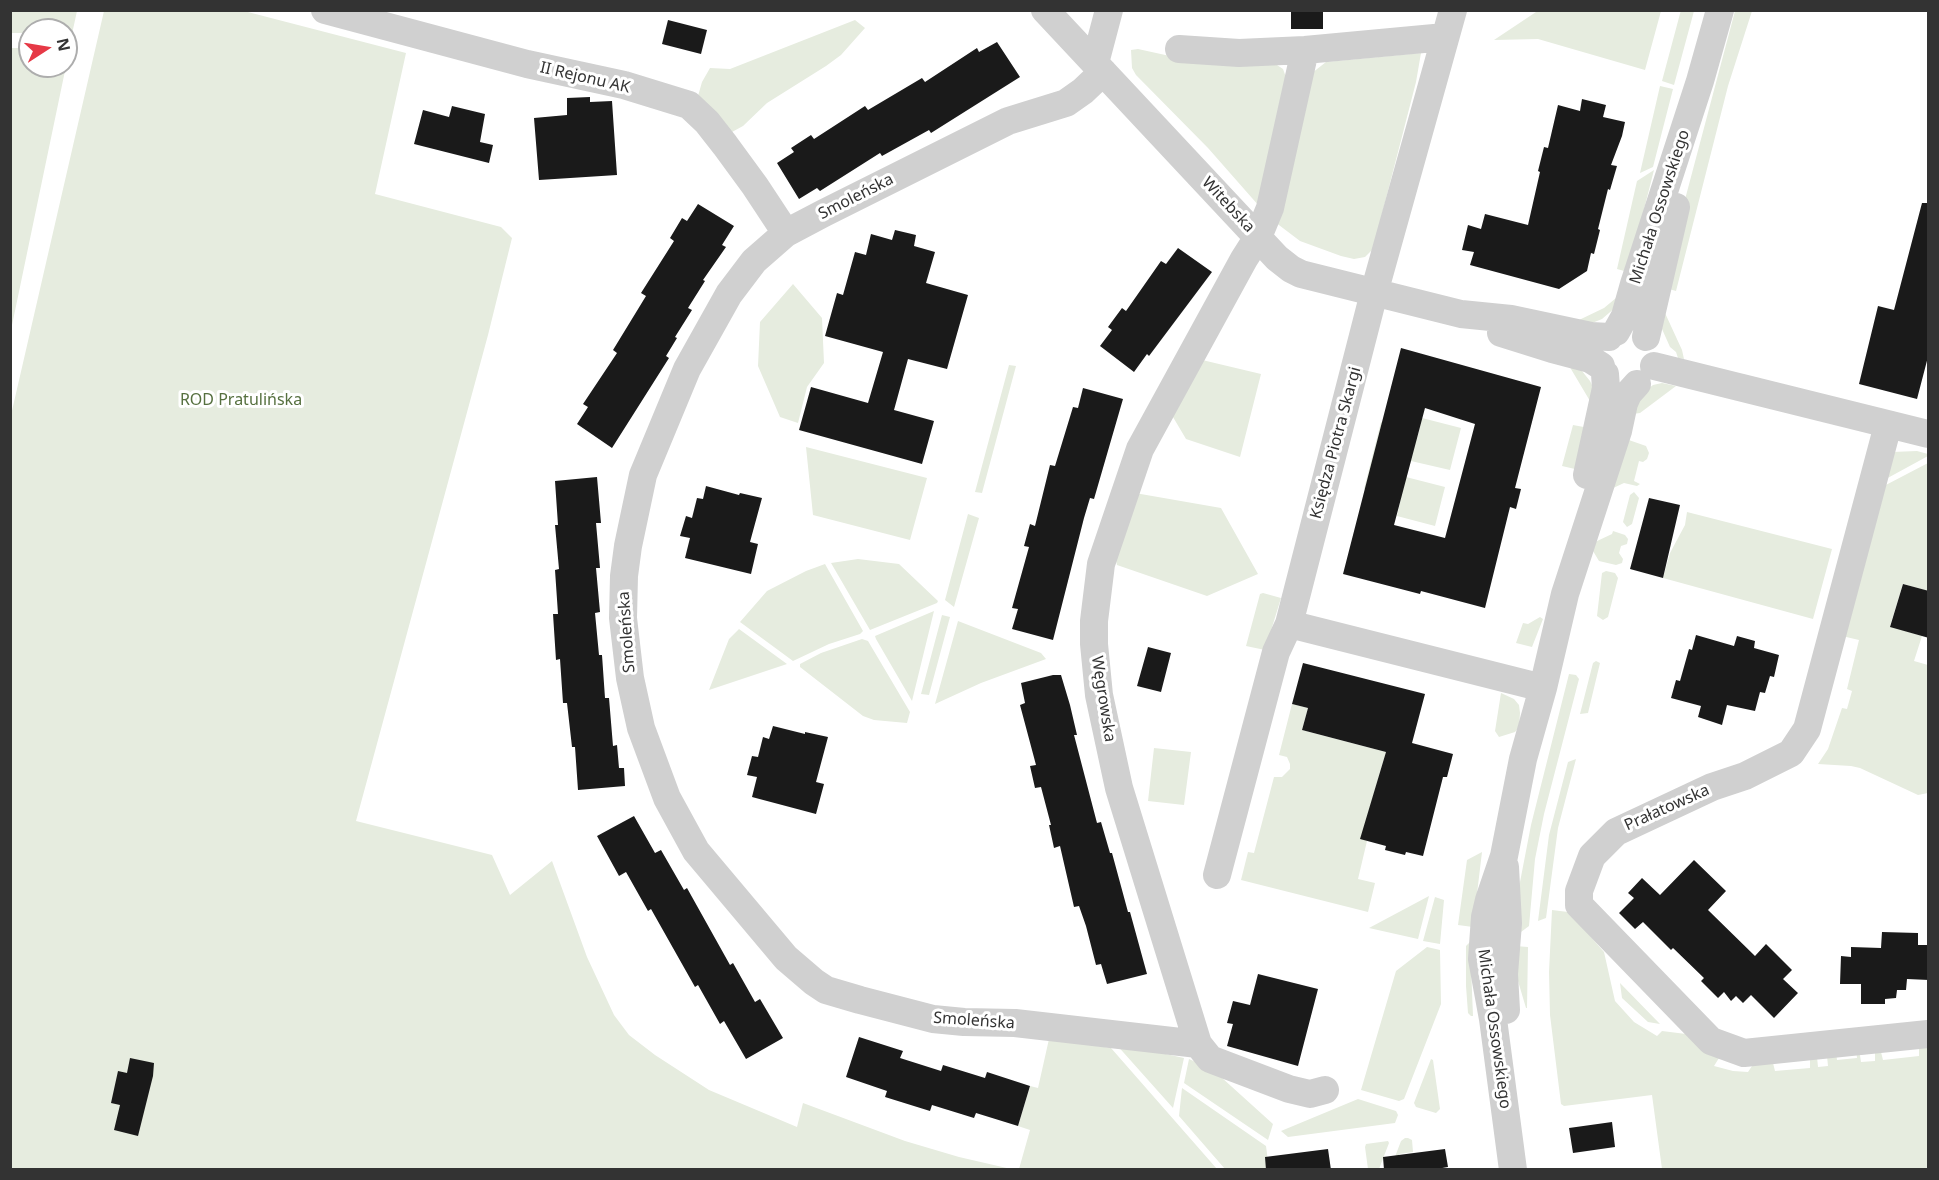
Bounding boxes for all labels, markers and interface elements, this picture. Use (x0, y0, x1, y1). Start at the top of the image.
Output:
north arrow (18, 18, 78, 78)
text: N (52, 36, 76, 53)
street label: II Rejonu AK (538, 58, 632, 98)
street label: Michała Ossowskiego (1626, 127, 1694, 287)
street label: Smoleńska (815, 170, 897, 224)
street label: Witebska (1198, 173, 1258, 237)
street label: Księdza Piotra Skargi (1306, 365, 1366, 521)
park label: ROD Pratulińska (180, 390, 302, 410)
street label: Smoleńska (615, 591, 639, 673)
street label: Węgrowska (1087, 655, 1119, 743)
street label: Prałatowska (1622, 781, 1712, 835)
street label: Michała Ossowskiego (1473, 948, 1515, 1110)
street label: Smoleńska (933, 1009, 1015, 1033)

